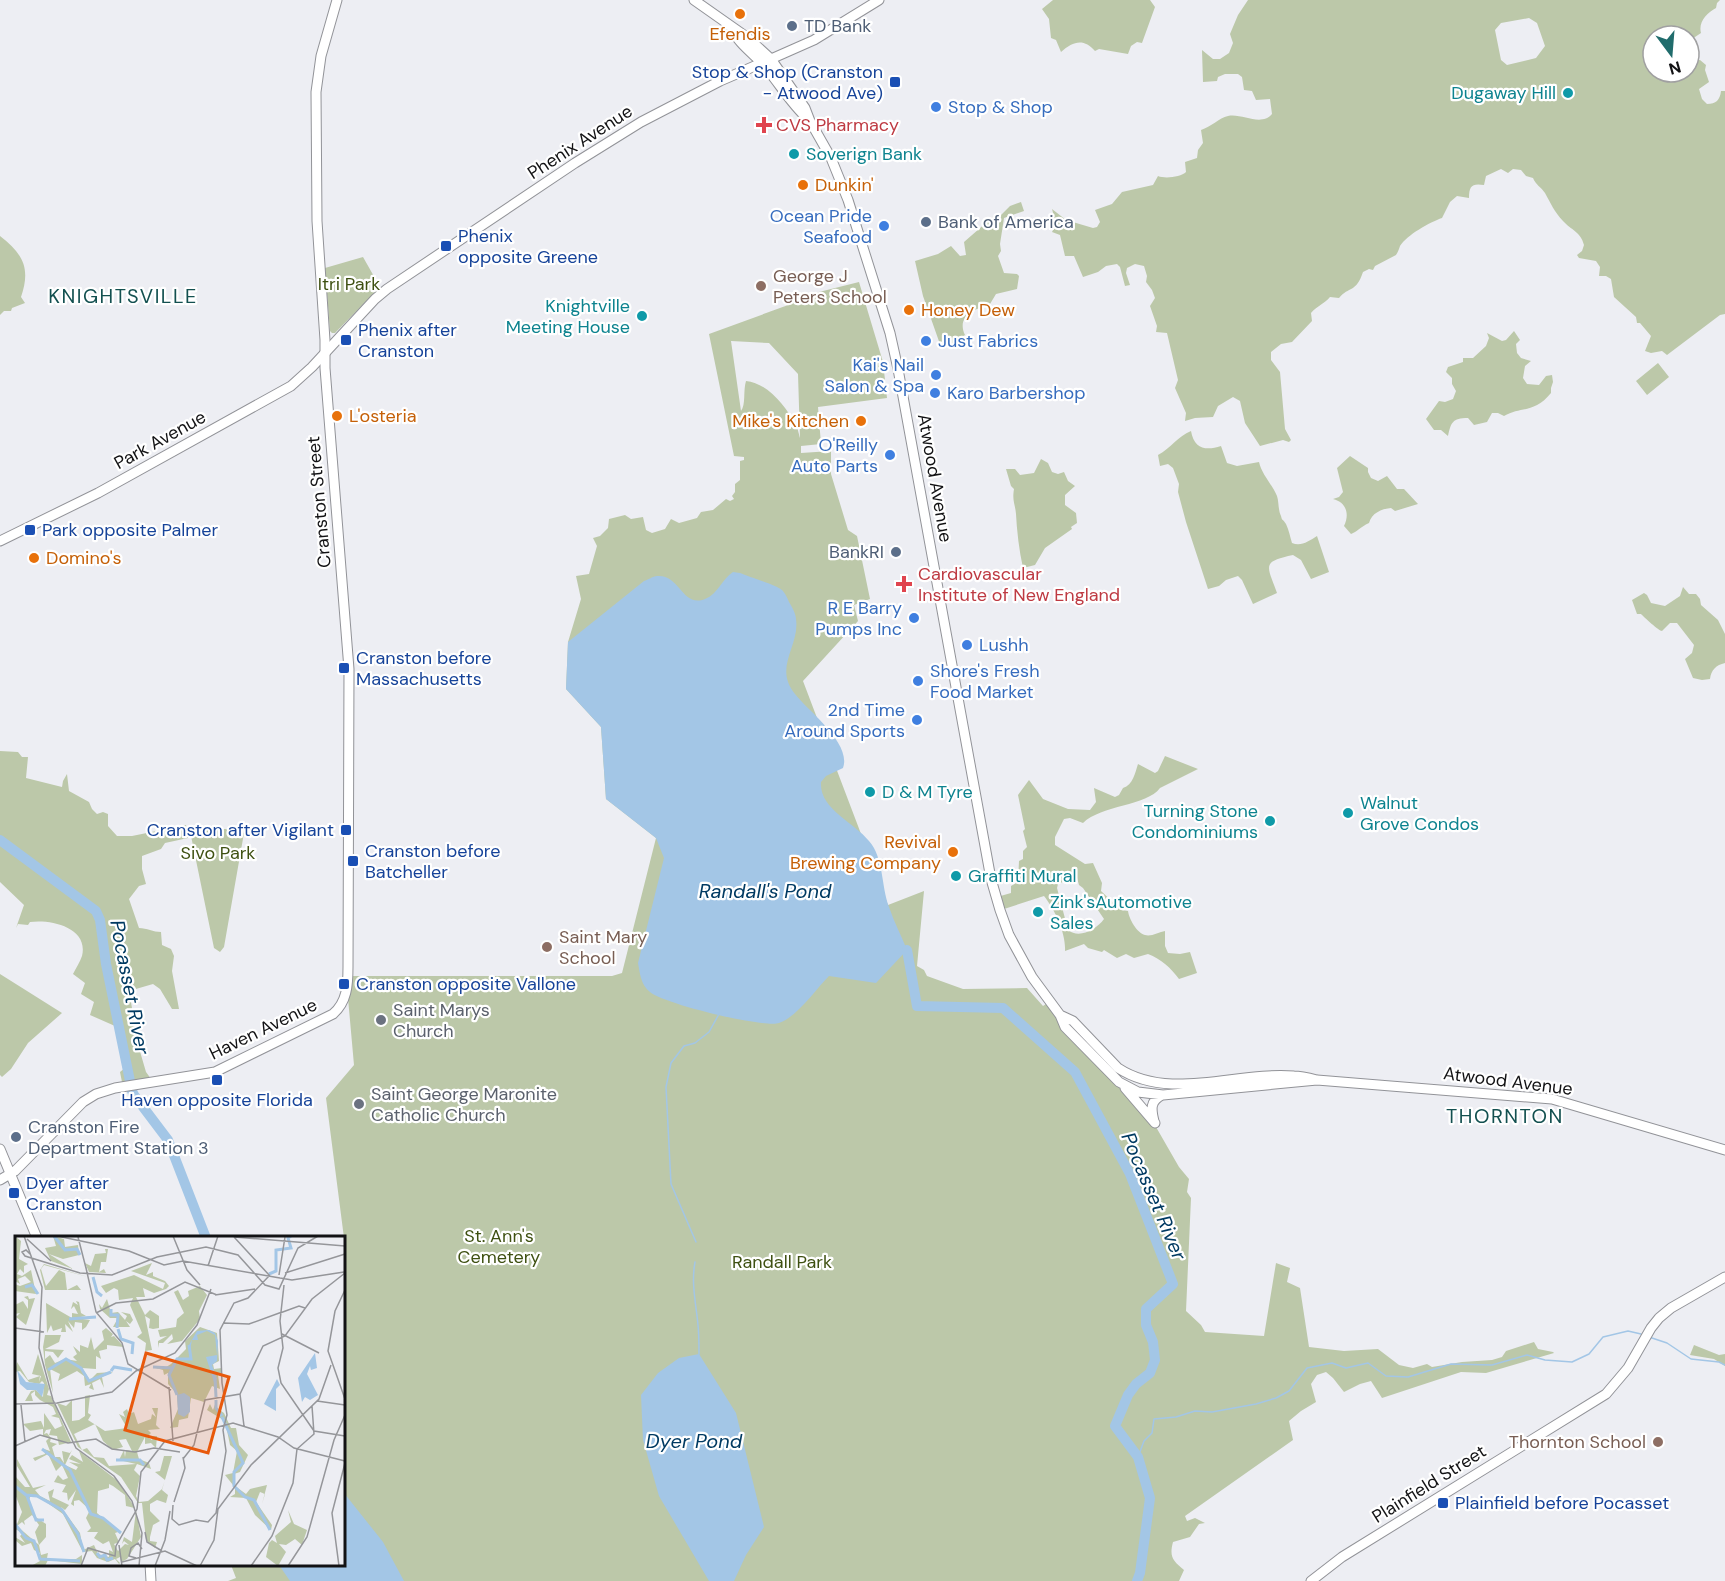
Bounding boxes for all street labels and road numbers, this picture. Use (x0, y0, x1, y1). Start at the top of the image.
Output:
street label: Phenix Avenue (523, 99, 637, 185)
street label: Park Avenue (110, 405, 210, 475)
street label: Atwood Avenue (912, 412, 958, 544)
street label: Cranston Street (301, 435, 337, 569)
street label: Haven Avenue (205, 993, 321, 1065)
street label: Atwood Avenue (1442, 1061, 1574, 1101)
street label: Plainfield Street (1367, 1439, 1491, 1529)

